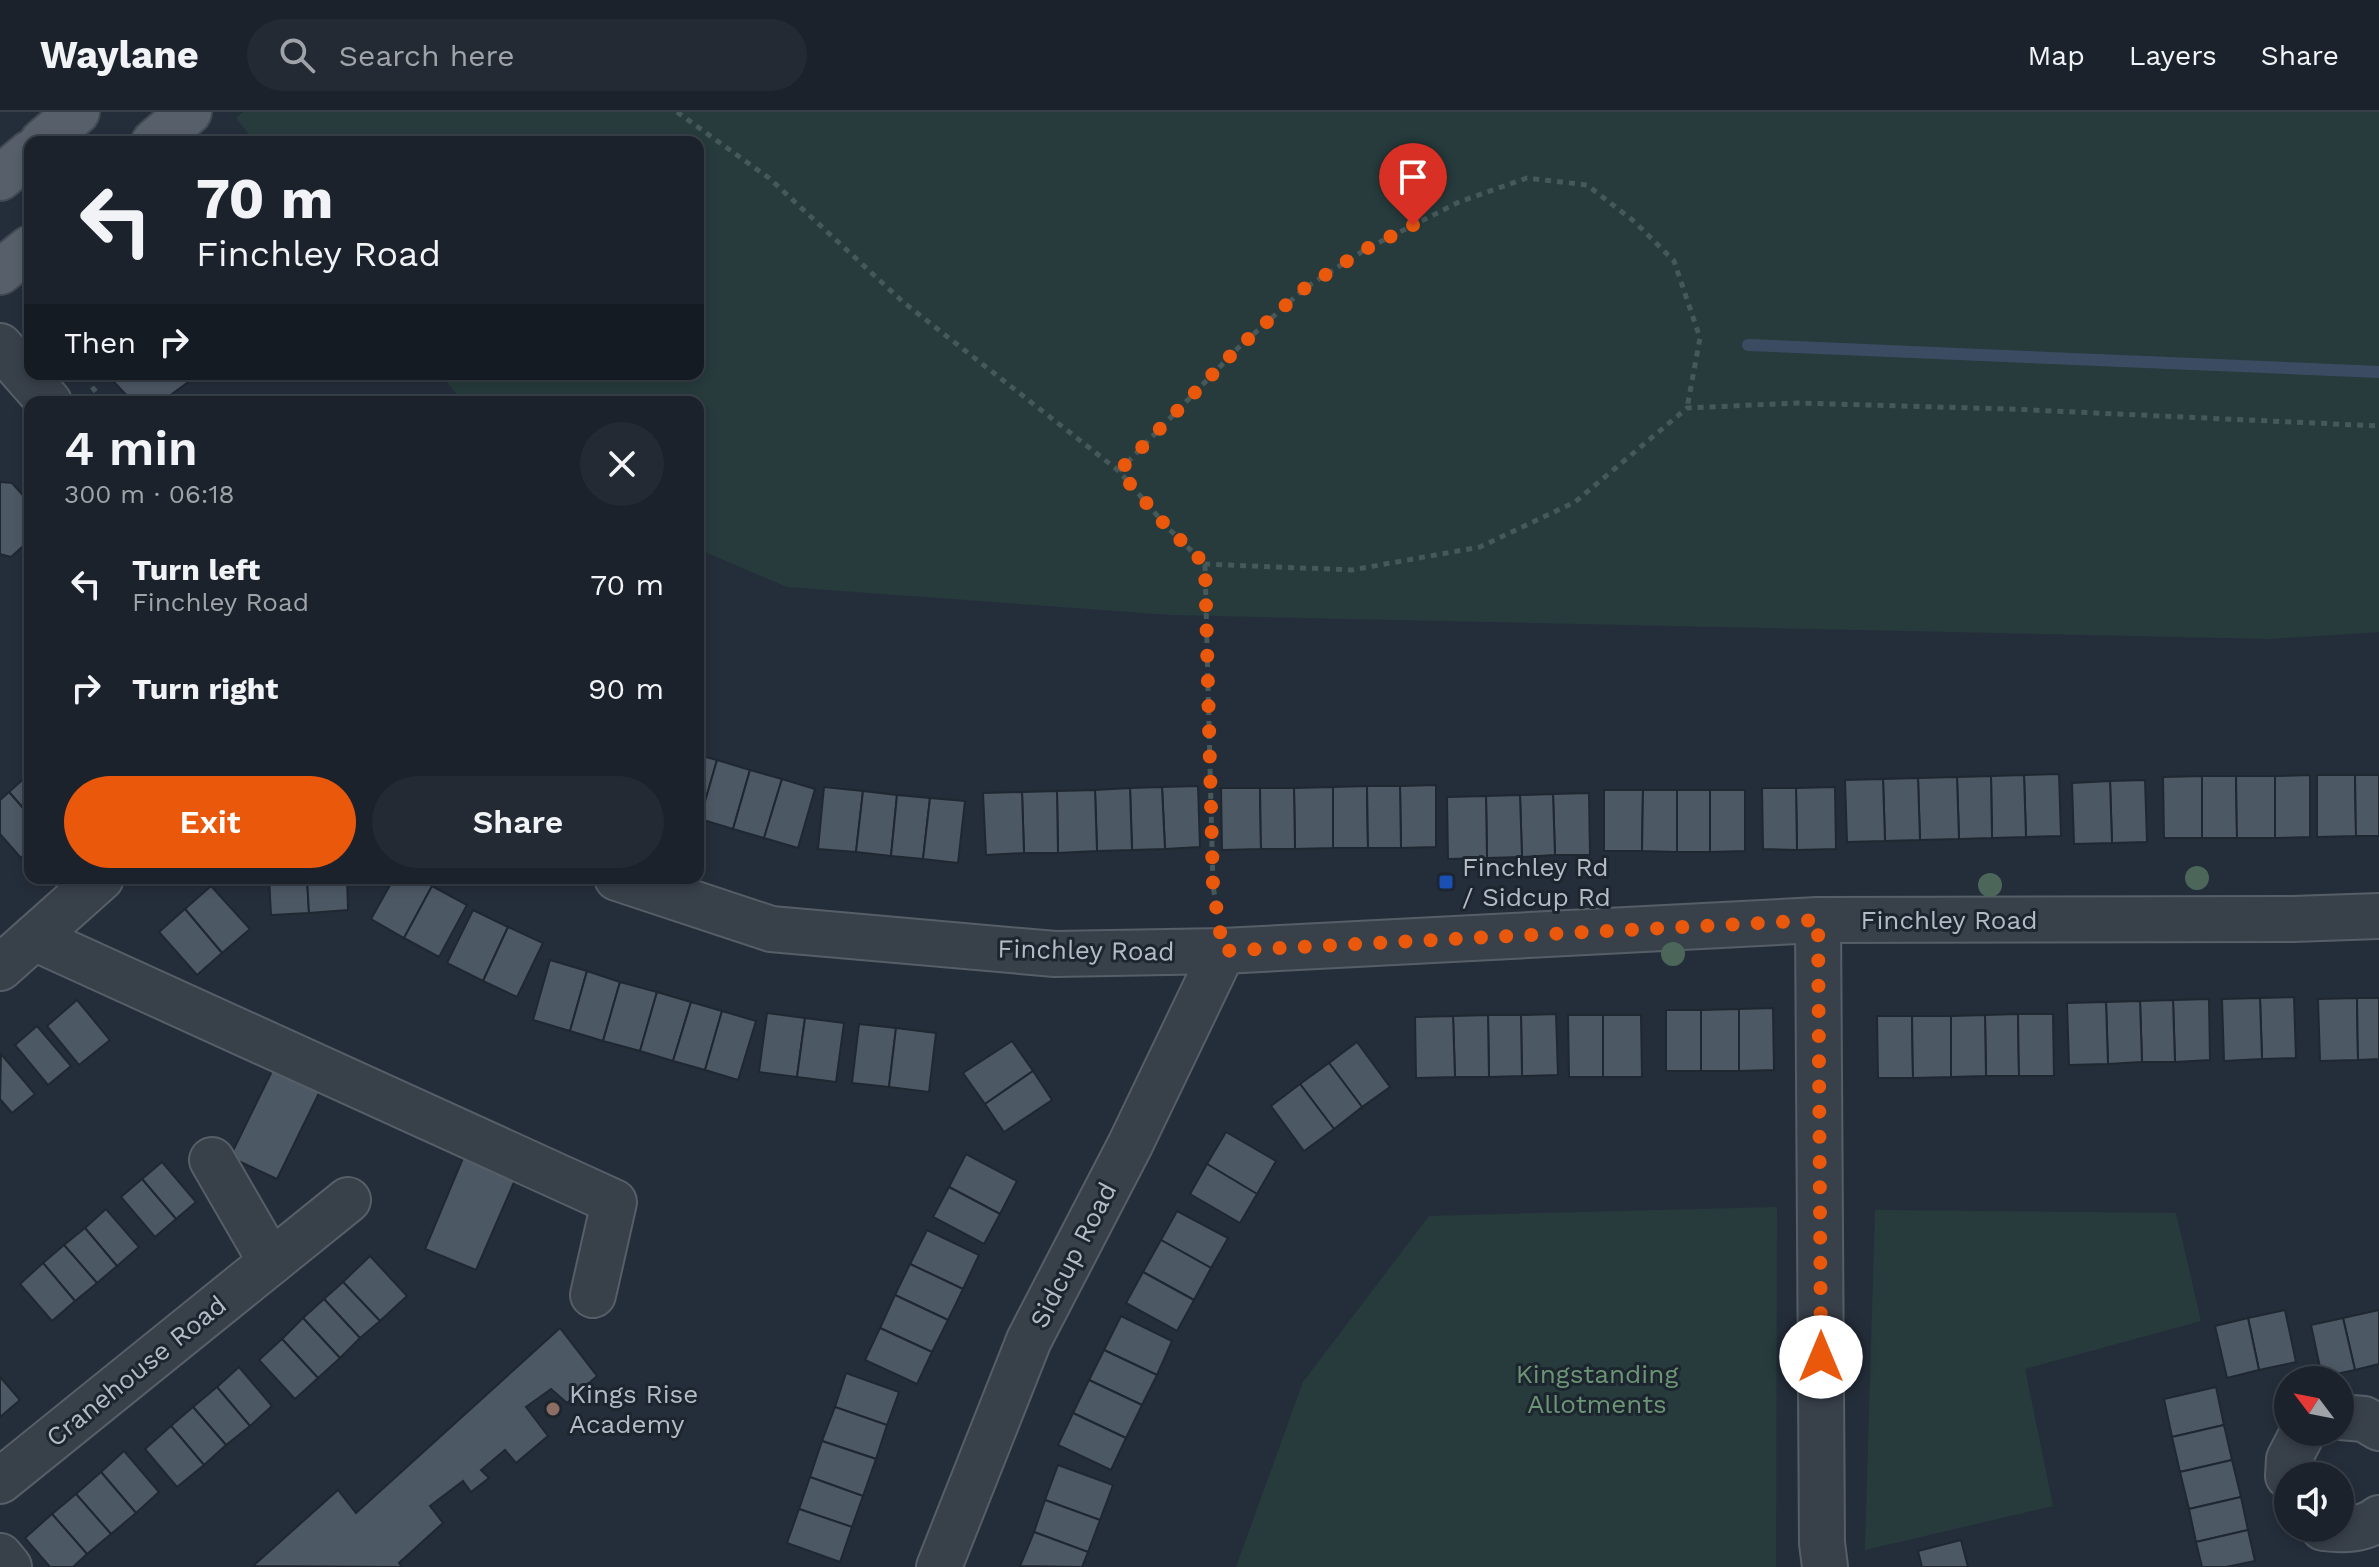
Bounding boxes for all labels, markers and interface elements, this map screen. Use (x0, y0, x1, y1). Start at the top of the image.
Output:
search box (247, 19, 807, 91)
text: Waylane (40, 33, 199, 77)
icon: search (275, 33, 319, 77)
text: Search here (339, 38, 515, 73)
text: Map (2028, 39, 2085, 72)
text: Layers (2129, 39, 2217, 72)
text: Share (2261, 39, 2339, 72)
pin (1379, 143, 1447, 225)
icon: arrive (1391, 155, 1435, 199)
text: 70 m (196, 166, 333, 232)
icon: left (64, 168, 168, 272)
text: Finchley Road (196, 233, 441, 275)
icon: right (152, 320, 196, 364)
text: Then (64, 325, 136, 360)
text: 4 min (64, 420, 198, 477)
button: close (580, 422, 664, 506)
text: 300 m · 06:18 (64, 479, 235, 509)
text: Turn left (132, 552, 260, 587)
icon: left (64, 562, 108, 606)
text: 70 m (590, 567, 664, 602)
text: Finchley Road (132, 587, 309, 617)
icon: right (64, 666, 108, 710)
text: Turn right (132, 671, 278, 706)
text: 90 m (588, 671, 664, 706)
button: Exit (64, 776, 356, 868)
button: Share (372, 776, 664, 868)
place label: Finchley Rd / Sidcup Rd (1462, 852, 1611, 912)
marker: Finchley Rd / Sidcup Rd (1437, 873, 1455, 891)
street label: Finchley Road (1861, 905, 2037, 935)
street label: Finchley Road (997, 933, 1175, 967)
street label: Sidcup Road (1024, 1177, 1122, 1333)
street label: Cranehouse Road (40, 1289, 232, 1453)
position arrow (1779, 1315, 1863, 1399)
park label: Kingstanding Allotments (1516, 1359, 1678, 1419)
north arrow (2274, 1366, 2354, 1446)
map controls (2274, 1366, 2354, 1542)
place label: Kings Rise Academy (569, 1379, 698, 1439)
marker: Kings Rise Academy (544, 1400, 562, 1418)
button: sound (2274, 1462, 2354, 1542)

